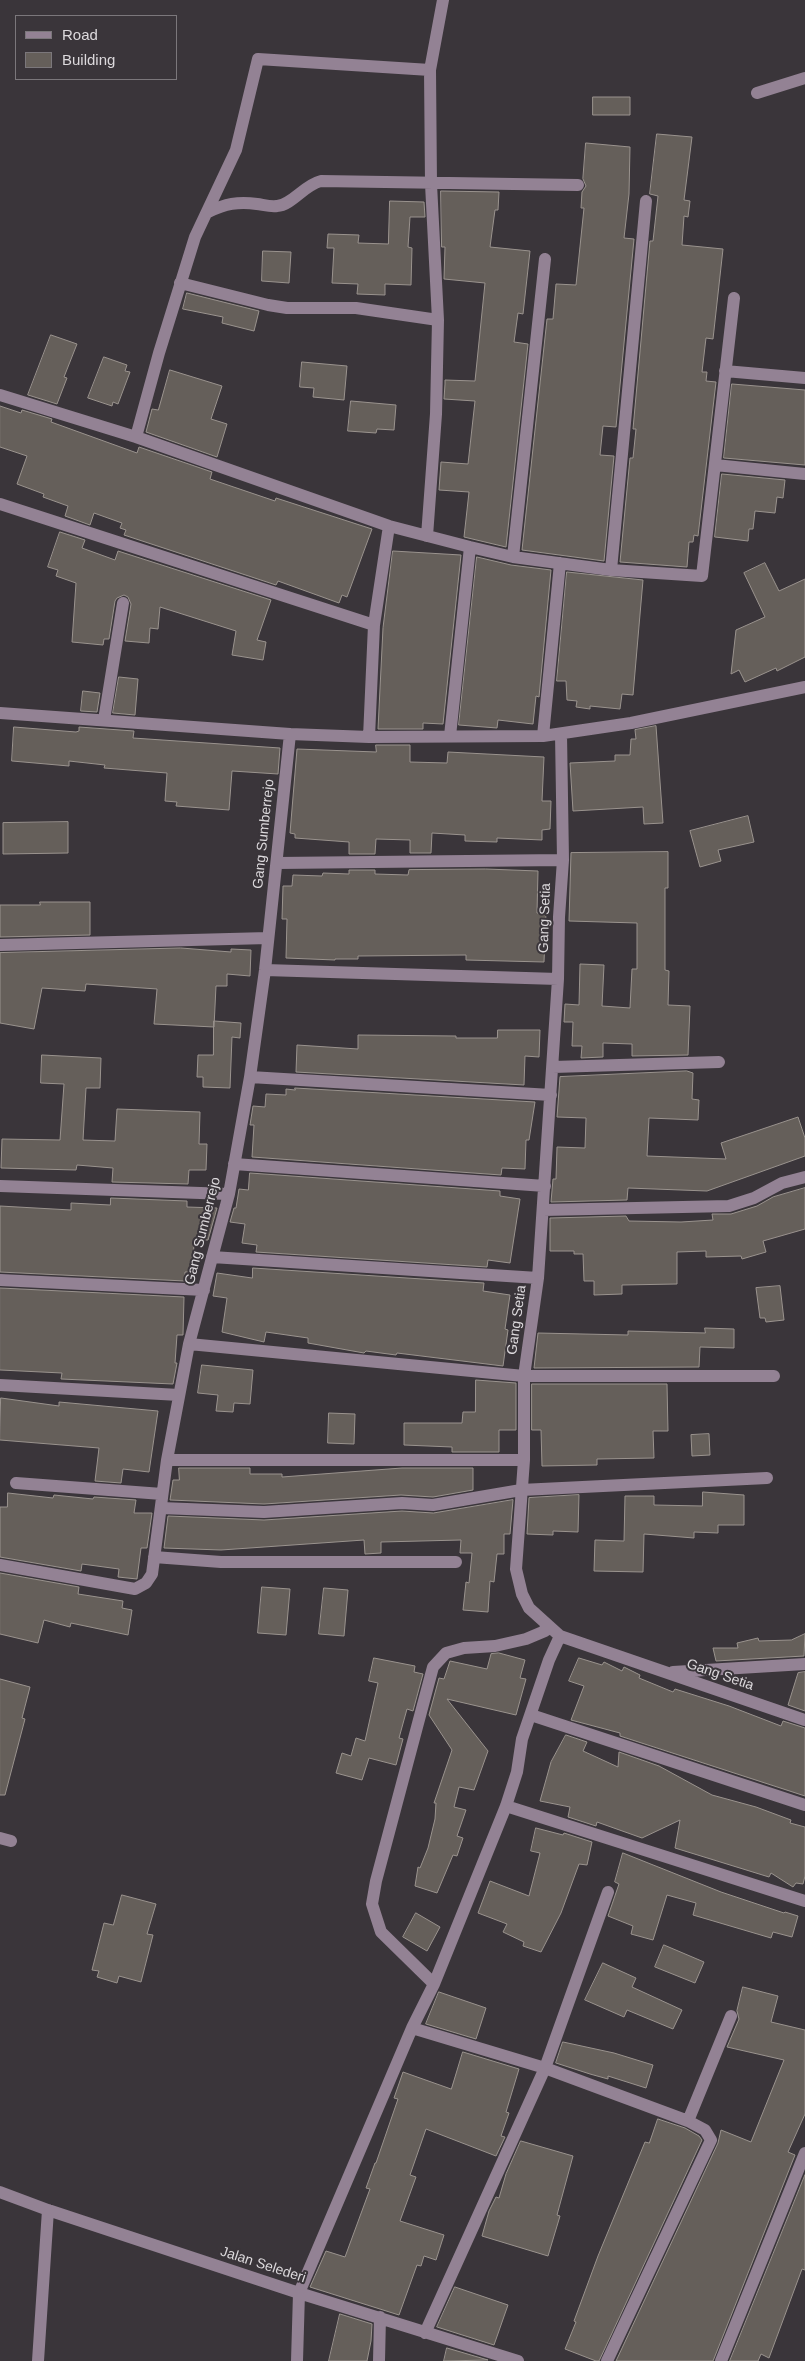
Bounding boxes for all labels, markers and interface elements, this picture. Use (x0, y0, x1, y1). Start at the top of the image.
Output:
legend (15, 15, 178, 80)
text: Road (62, 26, 98, 43)
text: Building (62, 51, 115, 68)
street label: Gang Sumberrejo (250, 778, 278, 890)
street label: Gang Setia (535, 883, 555, 953)
street label: Gang Sumberrejo (181, 1175, 225, 1287)
street label: Gang Setia (504, 1284, 530, 1356)
street label: Gang Setia (684, 1656, 756, 1694)
street label: Jalan Selederi (218, 2243, 308, 2287)

